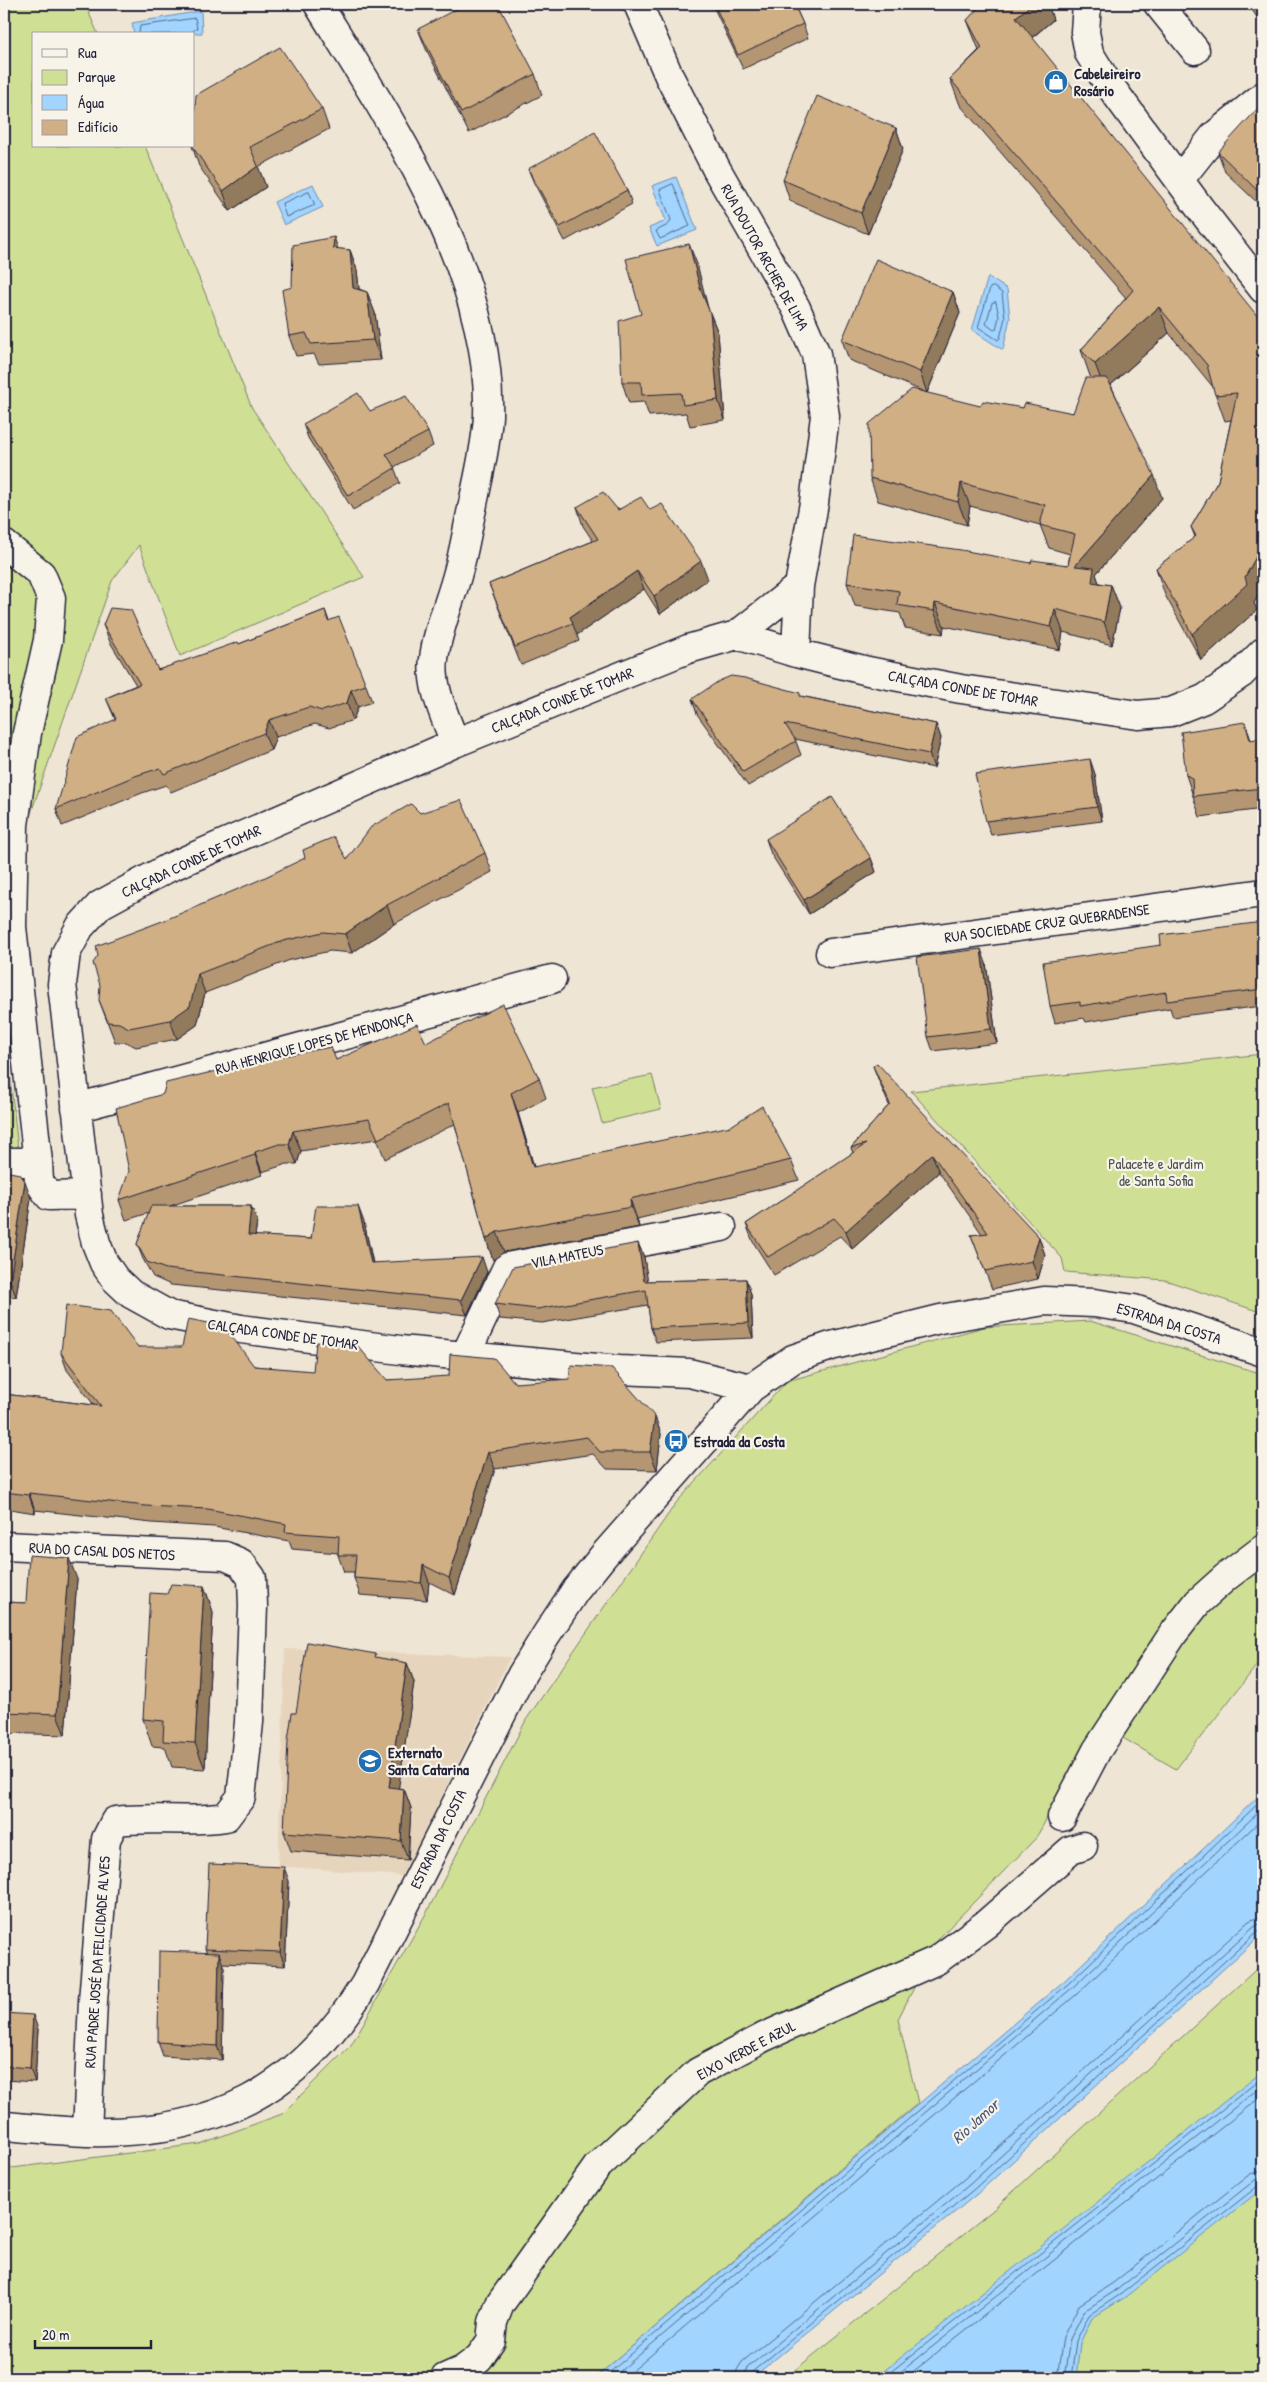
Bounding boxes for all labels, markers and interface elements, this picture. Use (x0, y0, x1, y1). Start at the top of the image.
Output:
legend (32, 32, 195, 148)
text: Rua (78, 42, 97, 63)
place label: Cabeleireiro Rosário (1074, 63, 1141, 101)
text: Parque (78, 66, 116, 87)
shop icon: Cabeleireiro Rosário (1043, 69, 1069, 95)
text: Água (78, 92, 104, 113)
text: Edifício (78, 116, 118, 137)
street label: RUA DOUTOR ARCHER DE LIMA (716, 180, 814, 334)
street label: CALÇADA CONDE DE TOMAR (488, 662, 637, 738)
street label: CALÇADA CONDE DE TOMAR (886, 664, 1040, 712)
street label: CALÇADA CONDE DE TOMAR (118, 819, 264, 903)
street label: RUA SOCIEDADE CRUZ QUEBRADENSE (943, 898, 1151, 948)
street label: RUA HENRIQUE LOPES DE MENDONÇA (213, 1006, 416, 1080)
park label: Palacete e Jardim de Santa Sofia (1108, 1153, 1204, 1191)
street label: VILA MATEUS (529, 1239, 605, 1273)
street label: ESTRADA DA COSTA (1114, 1297, 1224, 1349)
street label: CALÇADA CONDE DE TOMAR (206, 1313, 360, 1355)
bus stop icon: Estrada da Costa (663, 1428, 689, 1454)
place label: Estrada da Costa (694, 1431, 785, 1452)
street label: RUA DO CASAL DOS NETOS (28, 1537, 176, 1565)
place label: Externato Santa Catarina (388, 1742, 469, 1780)
school or university icon: Externato Santa Catarina (357, 1748, 383, 1774)
street label: ESTRADA DA COSTA (405, 1785, 471, 1892)
street label: RUA PADRE JOSÉ DA FELICIDADE ALVES (79, 1855, 115, 2069)
street label: EIXO VERDE E AZUL (693, 2015, 799, 2085)
water label: Rio Jamor (947, 2093, 1005, 2148)
scale bar (35, 2317, 151, 2349)
text: 20 m (42, 2324, 69, 2345)

